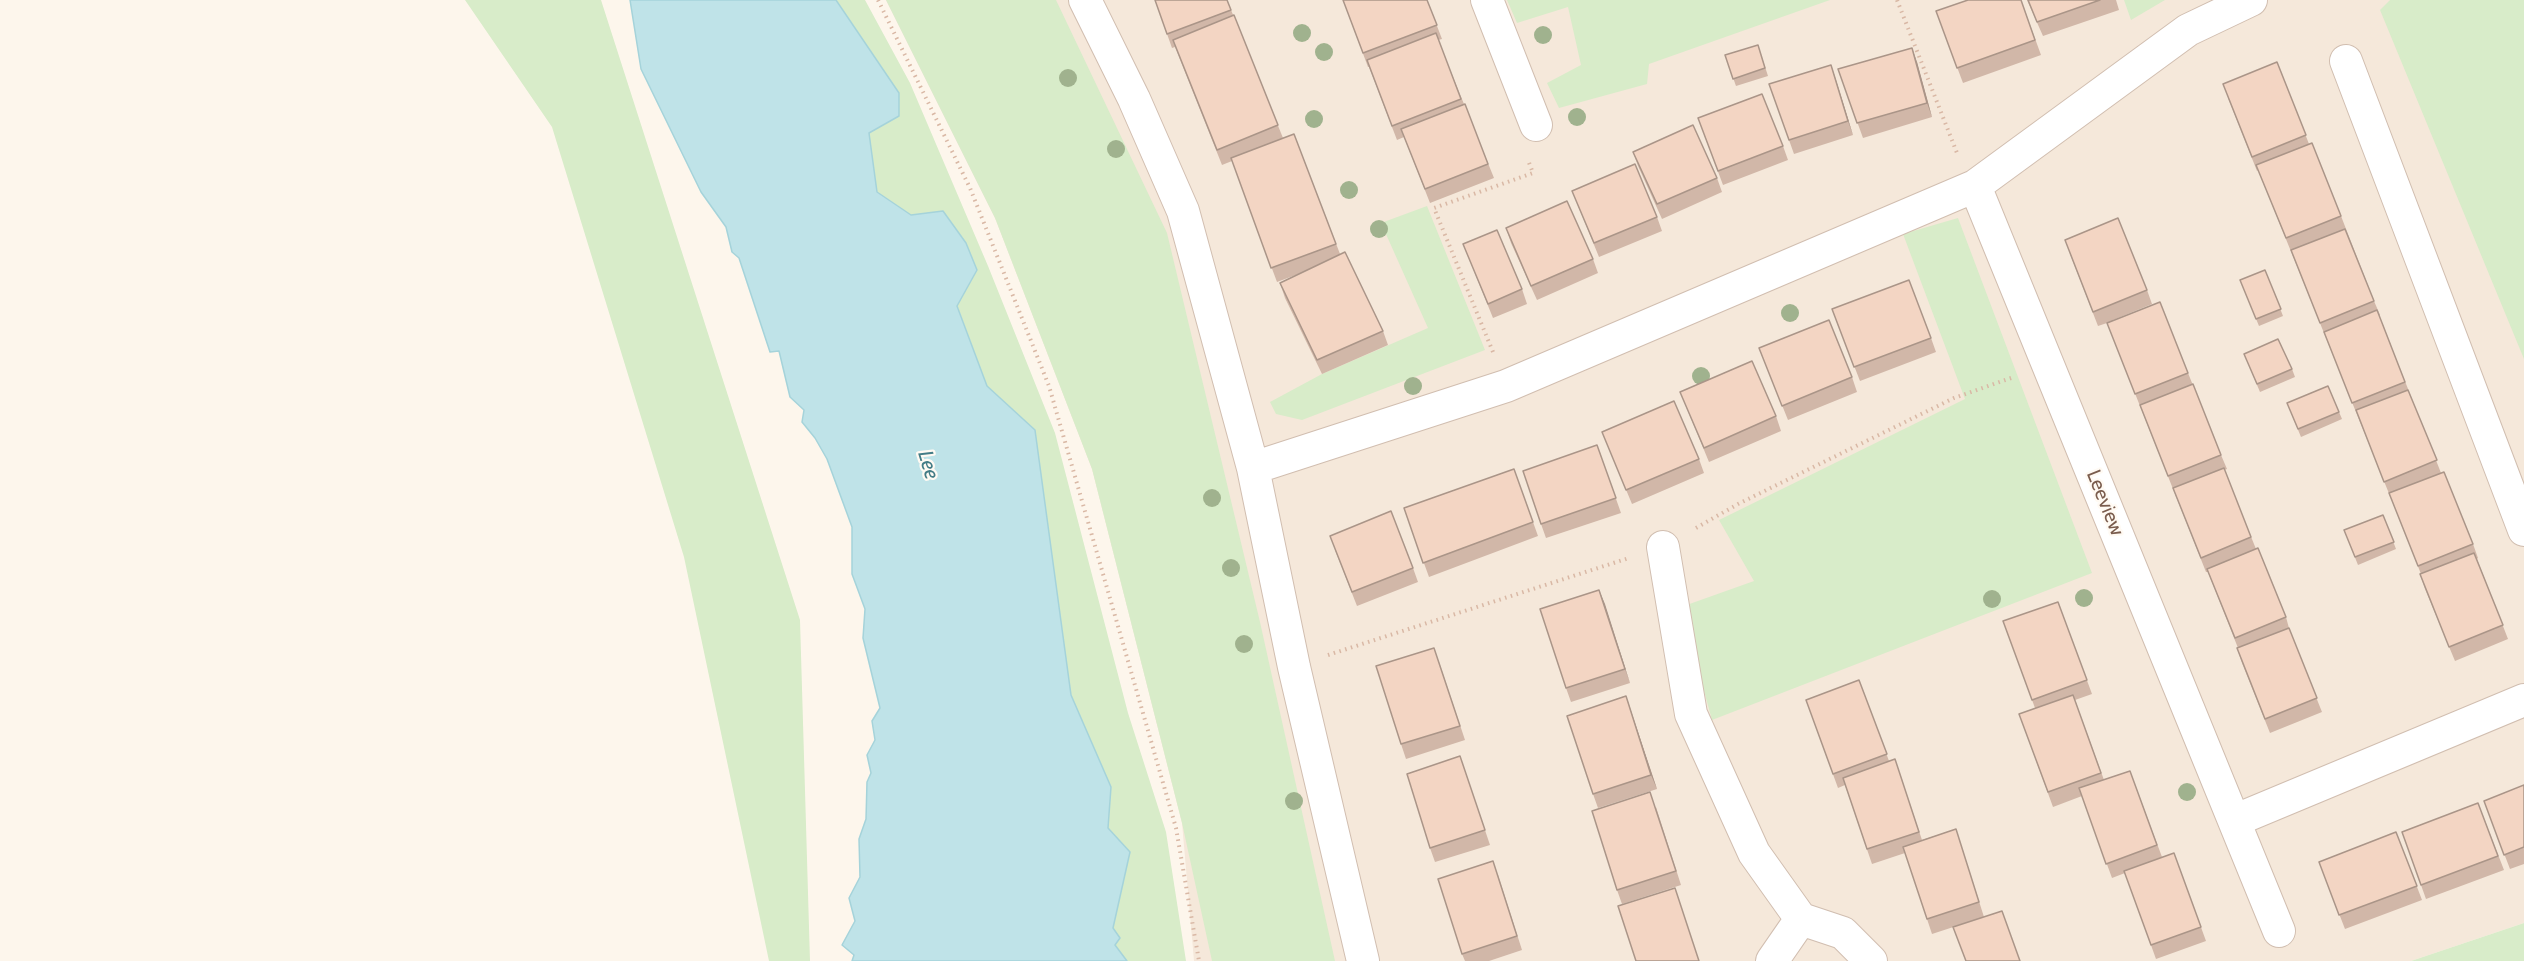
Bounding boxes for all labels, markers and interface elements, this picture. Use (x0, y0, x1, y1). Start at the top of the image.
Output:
water label: Lee (912, 448, 944, 482)
street label: Leeview (2081, 466, 2129, 540)

